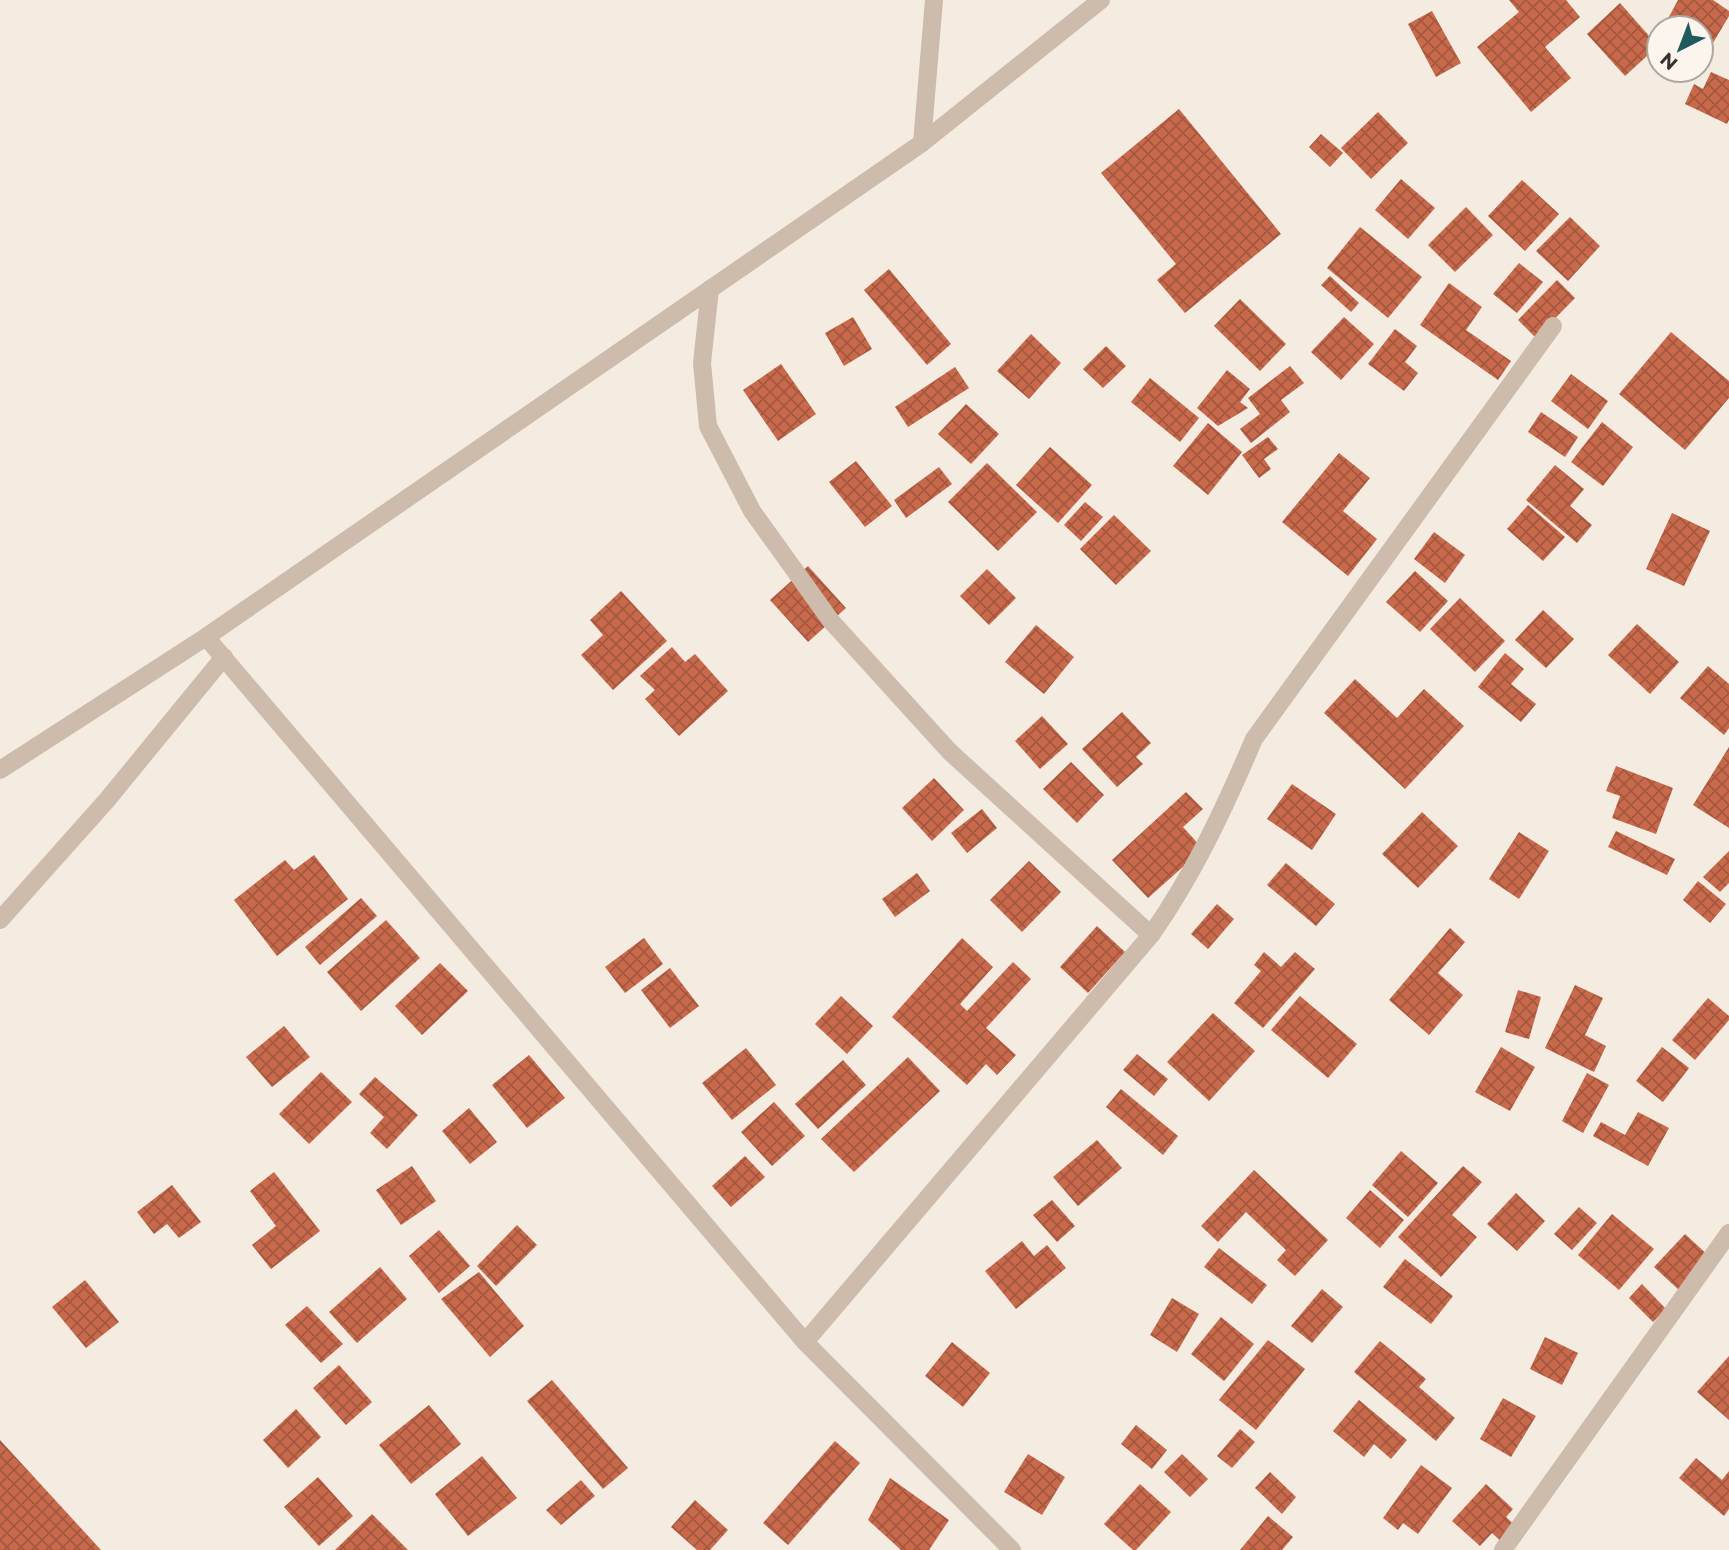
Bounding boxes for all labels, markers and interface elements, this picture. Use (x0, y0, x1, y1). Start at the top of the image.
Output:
north arrow (1645, 14, 1715, 84)
text: N (1656, 48, 1682, 75)

